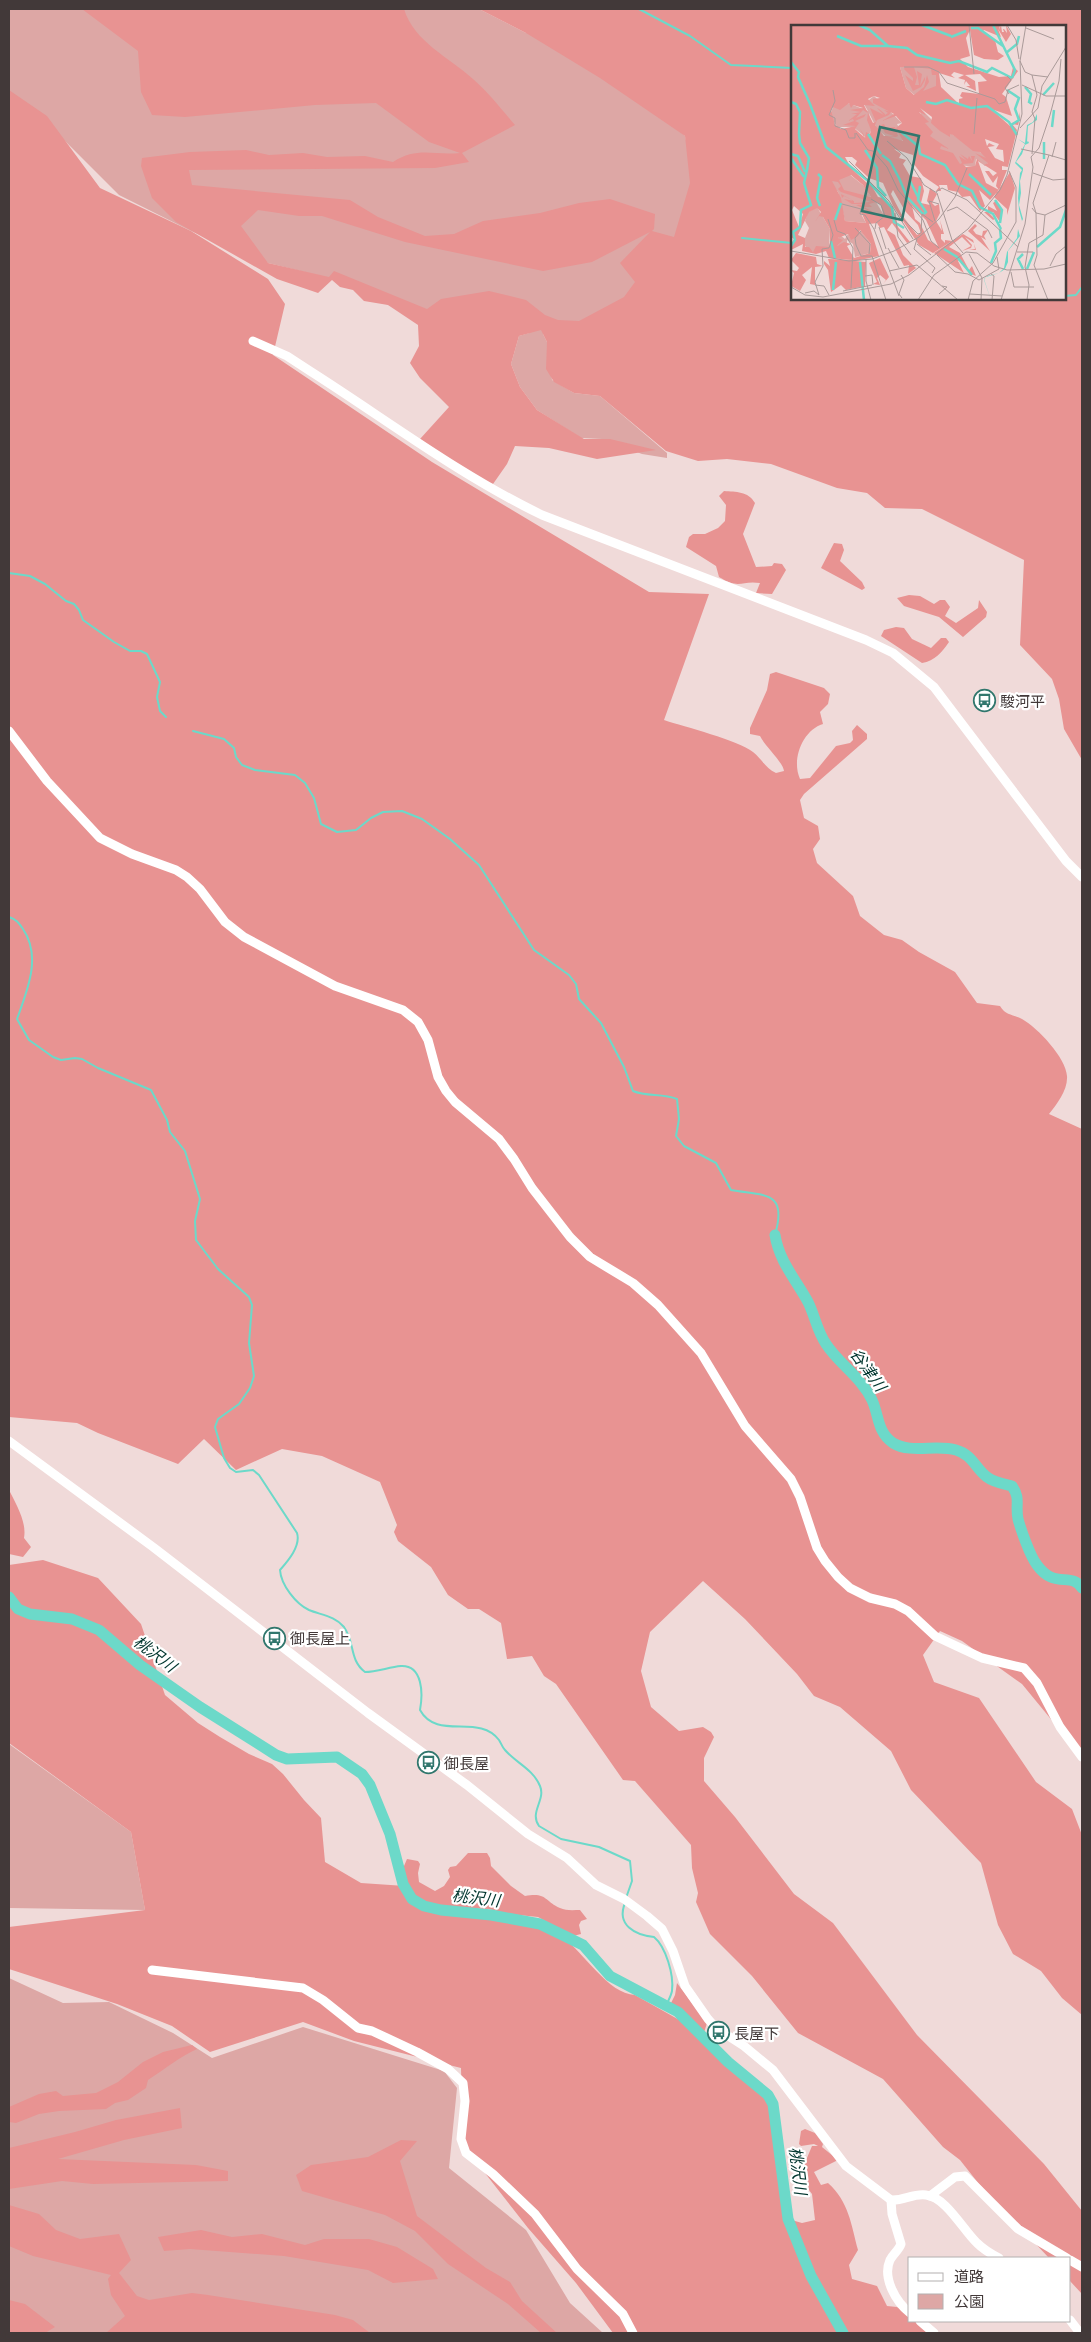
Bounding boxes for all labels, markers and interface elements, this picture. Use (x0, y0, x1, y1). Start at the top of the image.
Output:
inset map (791, 25, 1066, 300)
bus stop icon: 駿河平 (972, 689, 996, 713)
place label: 駿河平 (1000, 691, 1045, 712)
water label: 谷津川 (845, 1344, 893, 1398)
bus stop icon: 御長屋上 (262, 1626, 286, 1650)
place label: 御長屋上 (290, 1628, 350, 1649)
water label: 桃沢川 (129, 1630, 183, 1679)
bus stop icon: 御長屋 (416, 1751, 440, 1775)
place label: 御長屋 (444, 1753, 489, 1774)
water label: 桃沢川 (451, 1884, 503, 1913)
bus stop icon: 長屋下 (706, 2021, 730, 2045)
place label: 長屋下 (734, 2023, 779, 2044)
water label: 桃沢川 (784, 2146, 813, 2198)
legend (908, 2257, 1071, 2322)
text: 道路 (954, 2266, 984, 2287)
text: 公園 (954, 2291, 984, 2312)

